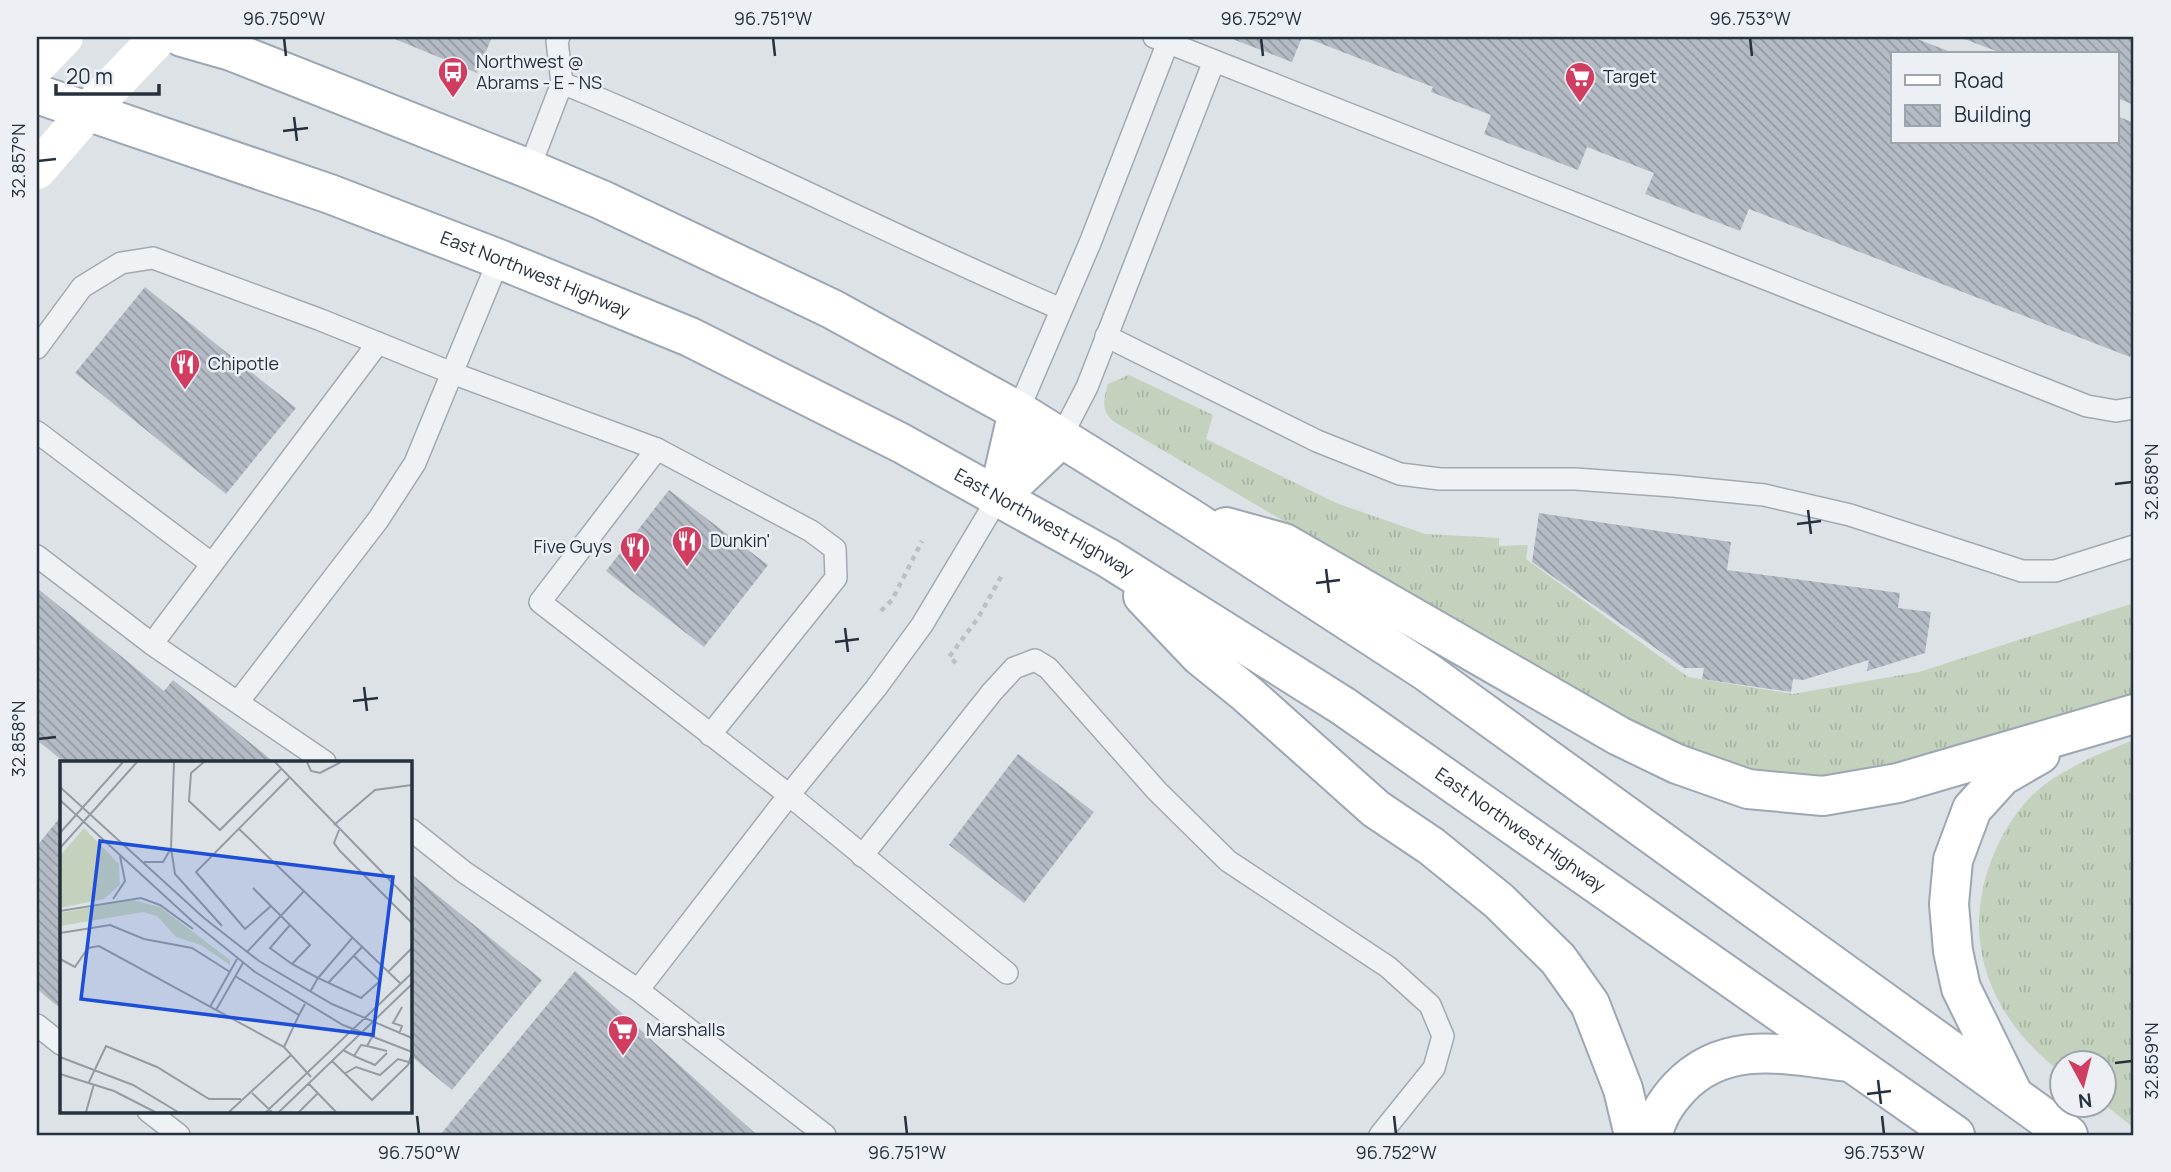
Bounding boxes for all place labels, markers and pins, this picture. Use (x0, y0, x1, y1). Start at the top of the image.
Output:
place label: Northwest @ Abrams - E - NS (476, 49, 602, 94)
bus stop icon: Northwest @ Abrams - E - NS (436, 55, 470, 99)
supermarket icon: Target (1563, 60, 1597, 104)
place label: Target (1603, 64, 1657, 88)
restaurant icon: Chipotle (168, 347, 202, 391)
place label: Chipotle (208, 351, 279, 375)
restaurant icon: Dunkin' (670, 524, 704, 568)
place label: Dunkin' (710, 528, 770, 552)
restaurant icon: Five Guys (618, 530, 652, 574)
place label: Five Guys (534, 534, 612, 558)
supermarket icon: Marshalls (606, 1013, 640, 1057)
place label: Marshalls (646, 1017, 725, 1041)

